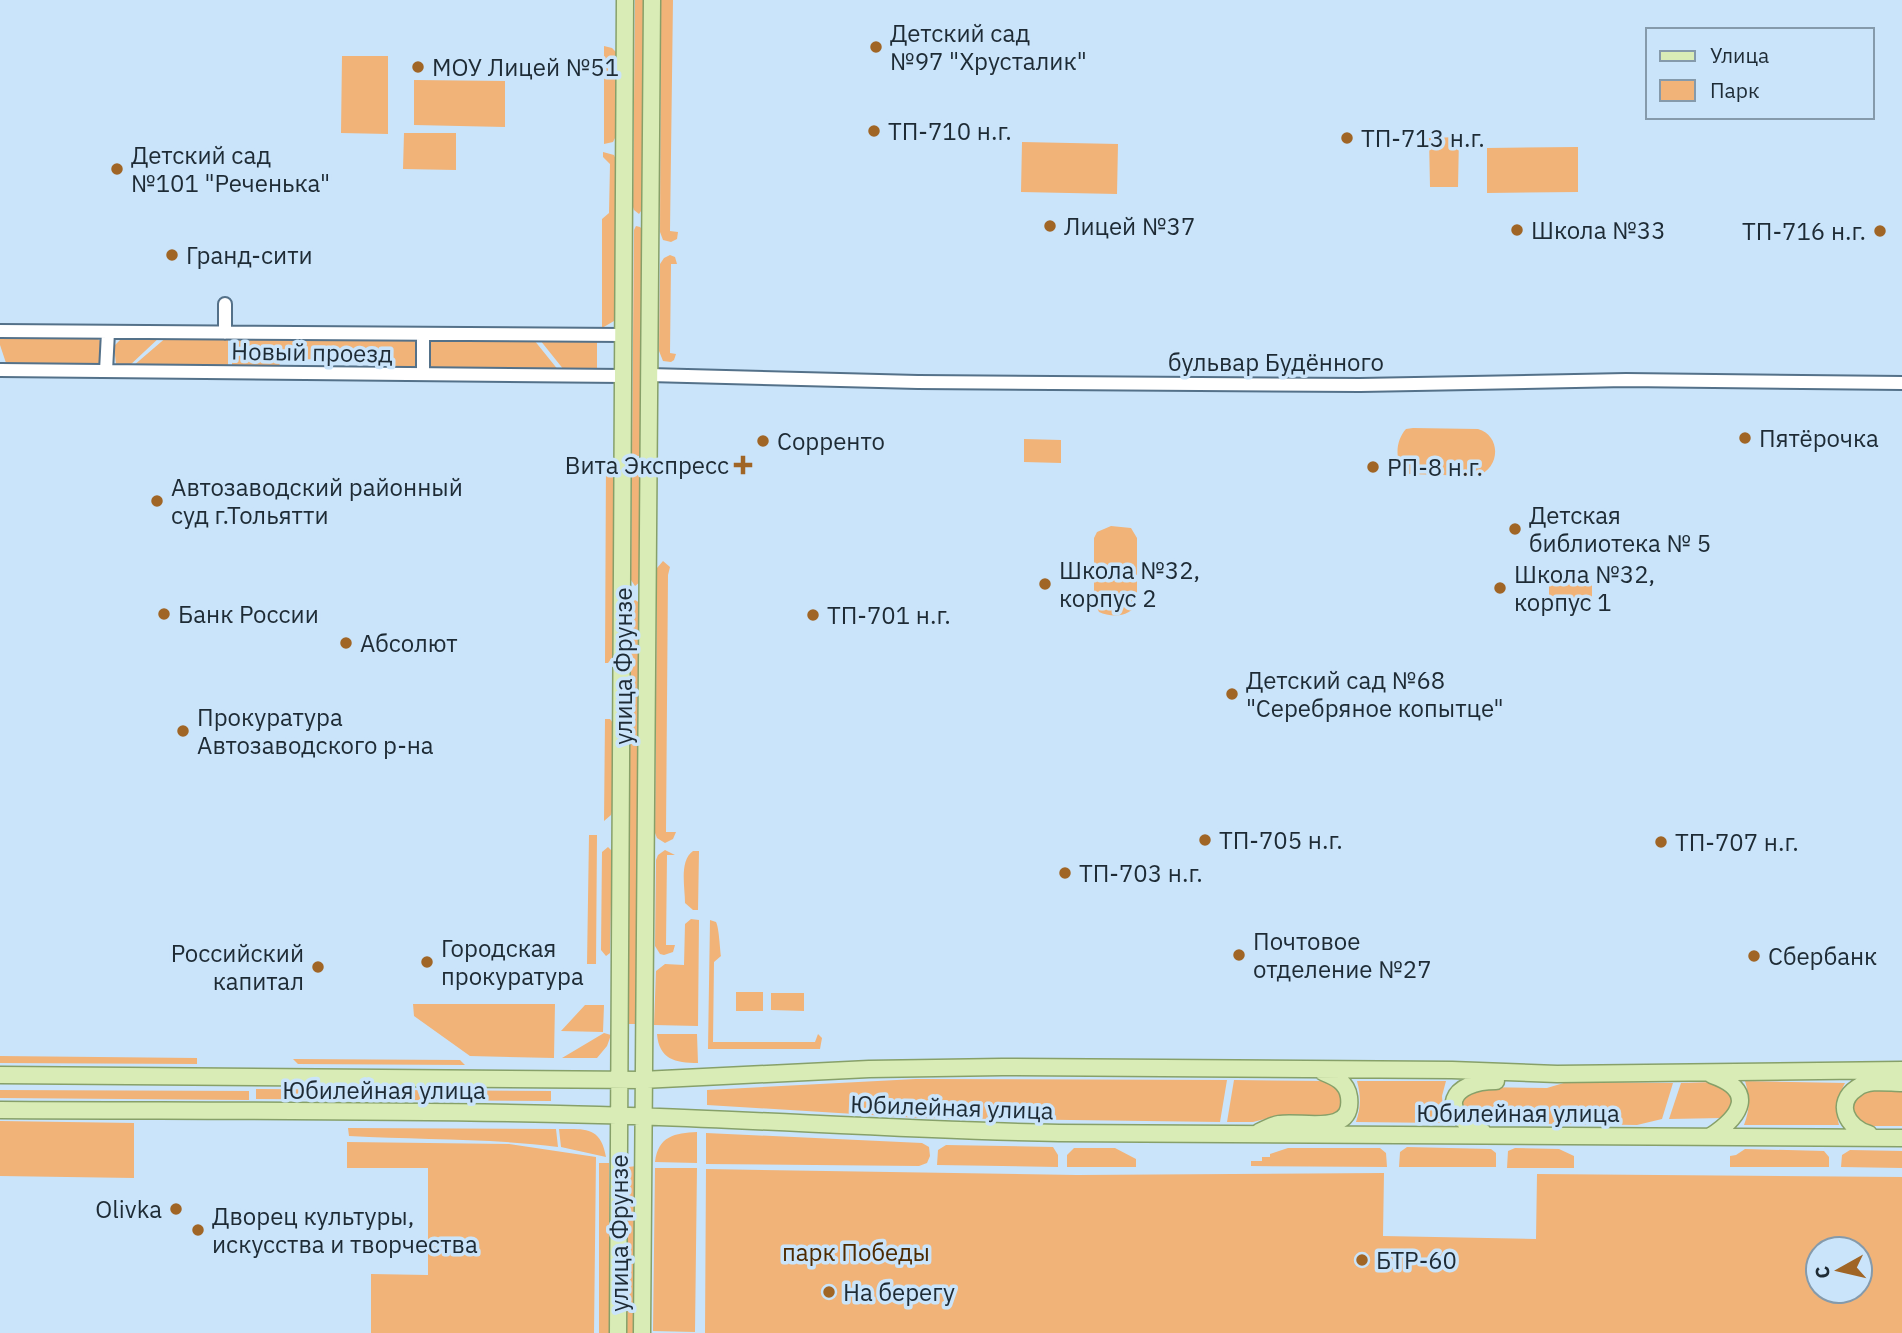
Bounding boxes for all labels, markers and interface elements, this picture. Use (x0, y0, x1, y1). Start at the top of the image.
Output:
place label: Детский сад №97 "Хрусталик" (890, 17, 1087, 77)
legend (1646, 28, 1874, 119)
marker: Детский сад №97 "Хрусталик" (868, 39, 884, 55)
text: Улица (1710, 41, 1769, 69)
place label: МОУ Лицей №51 (432, 51, 619, 83)
marker: МОУ Лицей №51 (410, 59, 426, 75)
text: Парк (1710, 76, 1760, 104)
place label: ТП-710 н.г. (888, 115, 1012, 147)
place label: ТП-713 н.г. (1361, 122, 1485, 154)
marker: ТП-710 н.г. (866, 123, 882, 139)
marker: ТП-713 н.г. (1339, 130, 1355, 146)
place label: Детский сад №101 "Реченька" (131, 139, 330, 199)
marker: Детский сад №101 "Реченька" (109, 161, 125, 177)
place label: Лицей №37 (1064, 210, 1195, 242)
place label: Школа №33 (1531, 214, 1666, 246)
place label: ТП-716 н.г. (1742, 215, 1866, 247)
marker: Лицей №37 (1042, 218, 1058, 234)
marker: Школа №33 (1509, 222, 1525, 238)
marker: ТП-716 н.г. (1872, 223, 1888, 239)
place label: Гранд-сити (186, 239, 313, 271)
marker: Гранд-сити (164, 247, 180, 263)
street label: Новый проезд (231, 335, 393, 369)
street label: бульвар Будённого (1168, 346, 1384, 378)
place label: Пятёрочка (1759, 422, 1879, 454)
place label: Сорренто (777, 425, 885, 457)
marker: Пятёрочка (1737, 430, 1753, 446)
marker: Сорренто (755, 433, 771, 449)
place label: Вита Экспресс (565, 449, 729, 481)
place label: РП-8 н.г. (1387, 451, 1483, 483)
marker: Вита Экспресс (735, 457, 751, 473)
marker: РП-8 н.г. (1365, 459, 1381, 475)
place label: Автозаводский районный суд г.Тольятти (171, 471, 463, 531)
marker: Автозаводский районный суд г.Тольятти (149, 493, 165, 509)
place label: Детская библиотека № 5 (1529, 499, 1711, 559)
marker: Детская библиотека № 5 (1507, 521, 1523, 537)
place label: Школа №32, корпус 2 (1059, 554, 1200, 614)
place label: Школа №32, корпус 1 (1514, 558, 1655, 618)
marker: Школа №32, корпус 2 (1037, 576, 1053, 592)
marker: Школа №32, корпус 1 (1492, 580, 1508, 596)
street label: улица Фрунзе (607, 587, 639, 745)
place label: Банк России (178, 598, 319, 630)
place label: ТП-701 н.г. (827, 599, 951, 631)
marker: Банк России (156, 606, 172, 622)
marker: ТП-701 н.г. (805, 607, 821, 623)
place label: Абсолют (360, 627, 457, 659)
marker: Абсолют (338, 635, 354, 651)
place label: Детский сад №68 "Серебряное копытце" (1246, 664, 1504, 724)
marker: Детский сад №68 "Серебряное копытце" (1224, 686, 1240, 702)
place label: Прокуратура Автозаводского р-на (197, 701, 434, 761)
marker: Прокуратура Автозаводского р-на (175, 723, 191, 739)
place label: ТП-705 н.г. (1219, 824, 1343, 856)
place label: ТП-707 н.г. (1675, 826, 1799, 858)
marker: ТП-705 н.г. (1197, 832, 1213, 848)
marker: ТП-707 н.г. (1653, 834, 1669, 850)
place label: ТП-703 н.г. (1079, 857, 1203, 889)
marker: ТП-703 н.г. (1057, 865, 1073, 881)
place label: Почтовое отделение №27 (1253, 925, 1432, 985)
place label: Городская прокуратура (441, 932, 584, 992)
place label: Российский капитал (171, 937, 304, 997)
place label: Сбербанк (1768, 940, 1877, 972)
marker: Почтовое отделение №27 (1231, 947, 1247, 963)
marker: Сбербанк (1746, 948, 1762, 964)
marker: Городская прокуратура (419, 954, 435, 970)
marker: Российский капитал (310, 959, 326, 975)
street label: Юбилейная улица (282, 1074, 486, 1106)
street label: Юбилейная улица (850, 1087, 1054, 1127)
street label: Юбилейная улица (1416, 1097, 1620, 1129)
street label: улица Фрунзе (603, 1154, 635, 1312)
place label: Olivka (95, 1193, 162, 1225)
place label: Дворец культуры, искусства и творчества (212, 1200, 478, 1260)
marker: Olivka (168, 1201, 184, 1217)
marker: Дворец культуры, искусства и творчества (190, 1222, 206, 1238)
north arrow (1804, 1235, 1874, 1305)
park label: парк Победы (782, 1236, 930, 1268)
place label: БТР-60 (1376, 1244, 1457, 1276)
marker: БТР-60 (1354, 1252, 1370, 1268)
text: С (1809, 1265, 1835, 1280)
place label: На берегу (843, 1276, 955, 1308)
marker: На берегу (821, 1284, 837, 1300)

